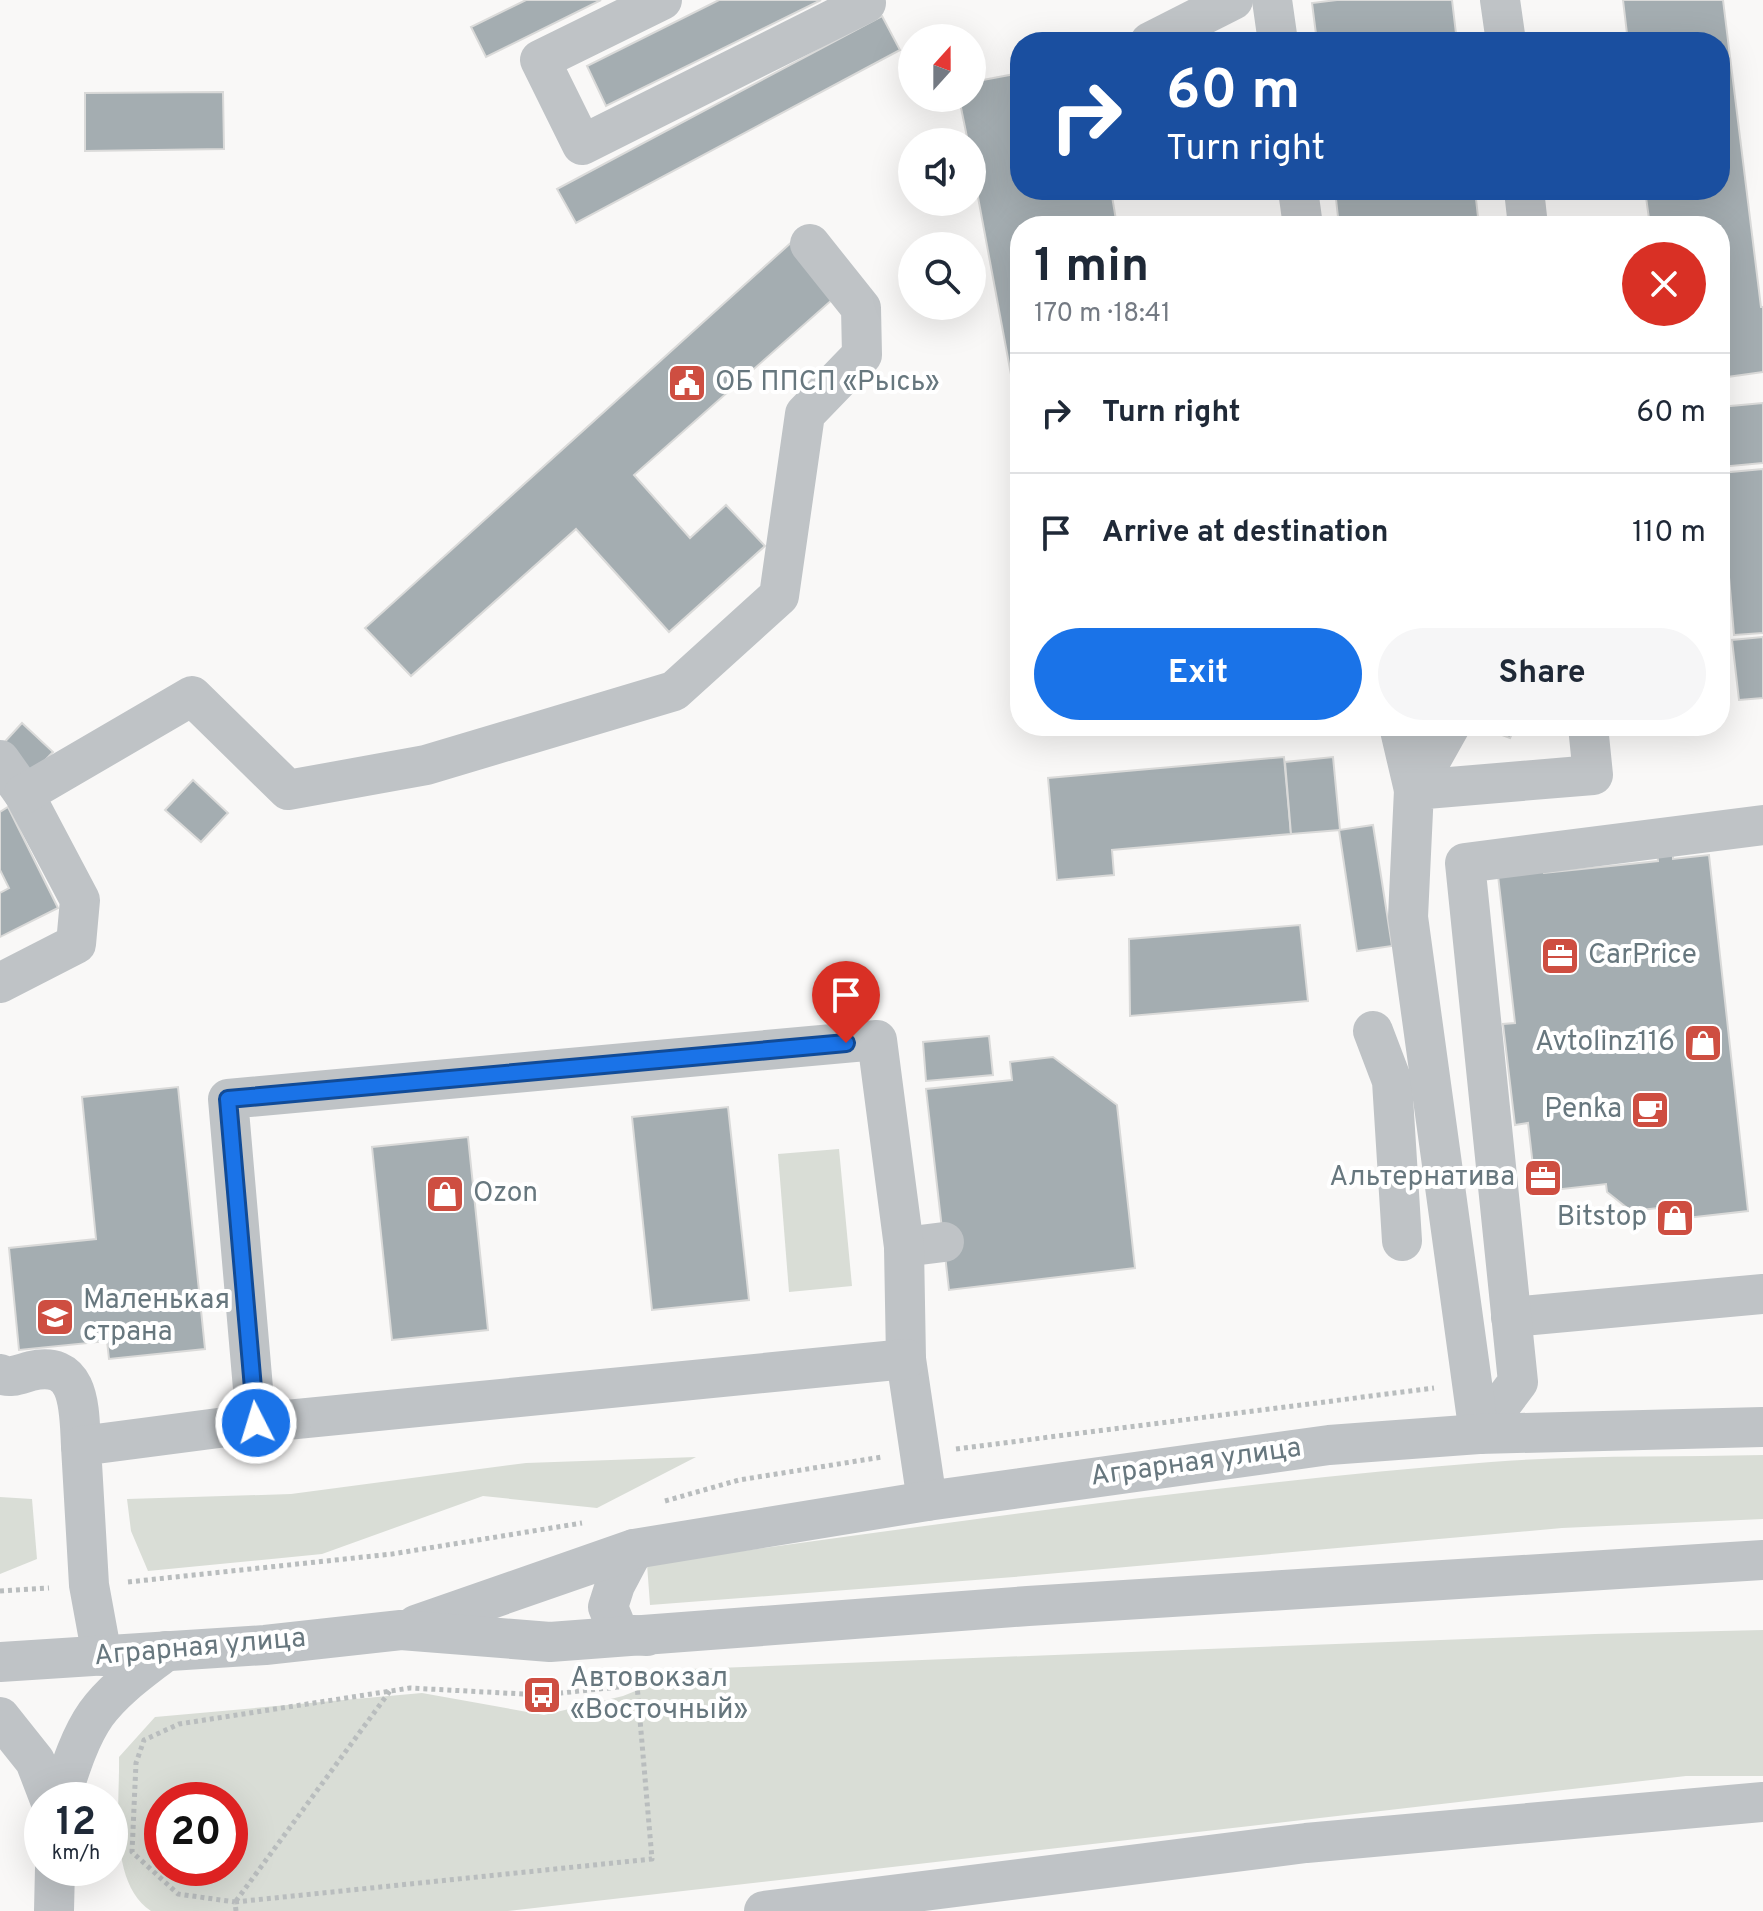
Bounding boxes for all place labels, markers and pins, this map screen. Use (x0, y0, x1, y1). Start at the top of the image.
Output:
public building icon: ОБ ППСП «Рысь» (666, 362, 708, 404)
place label: ОБ ППСП «Рысь» (715, 365, 940, 401)
office icon: CarPrice (1539, 935, 1581, 977)
place label: CarPrice (1588, 938, 1697, 974)
pin (812, 961, 880, 1043)
shop icon: Avtolinz116 (1682, 1022, 1724, 1064)
place label: Avtolinz116 (1535, 1025, 1675, 1061)
cafe icon: Penka (1629, 1089, 1671, 1131)
place label: Penka (1544, 1092, 1622, 1128)
office icon: Альтернатива (1522, 1157, 1564, 1199)
place label: Альтернатива (1329, 1160, 1515, 1196)
shop icon: Ozon (424, 1173, 466, 1215)
place label: Ozon (473, 1176, 538, 1212)
shop icon: Bitstop (1654, 1197, 1696, 1239)
place label: Bitstop (1557, 1200, 1647, 1236)
place label: Маленькая страна (83, 1283, 230, 1351)
school or university icon: Маленькая страна (34, 1296, 76, 1338)
place label: Автовокзал «Восточный» (570, 1661, 748, 1729)
bus stop icon: Автовокзал «Восточный» (521, 1674, 563, 1716)

